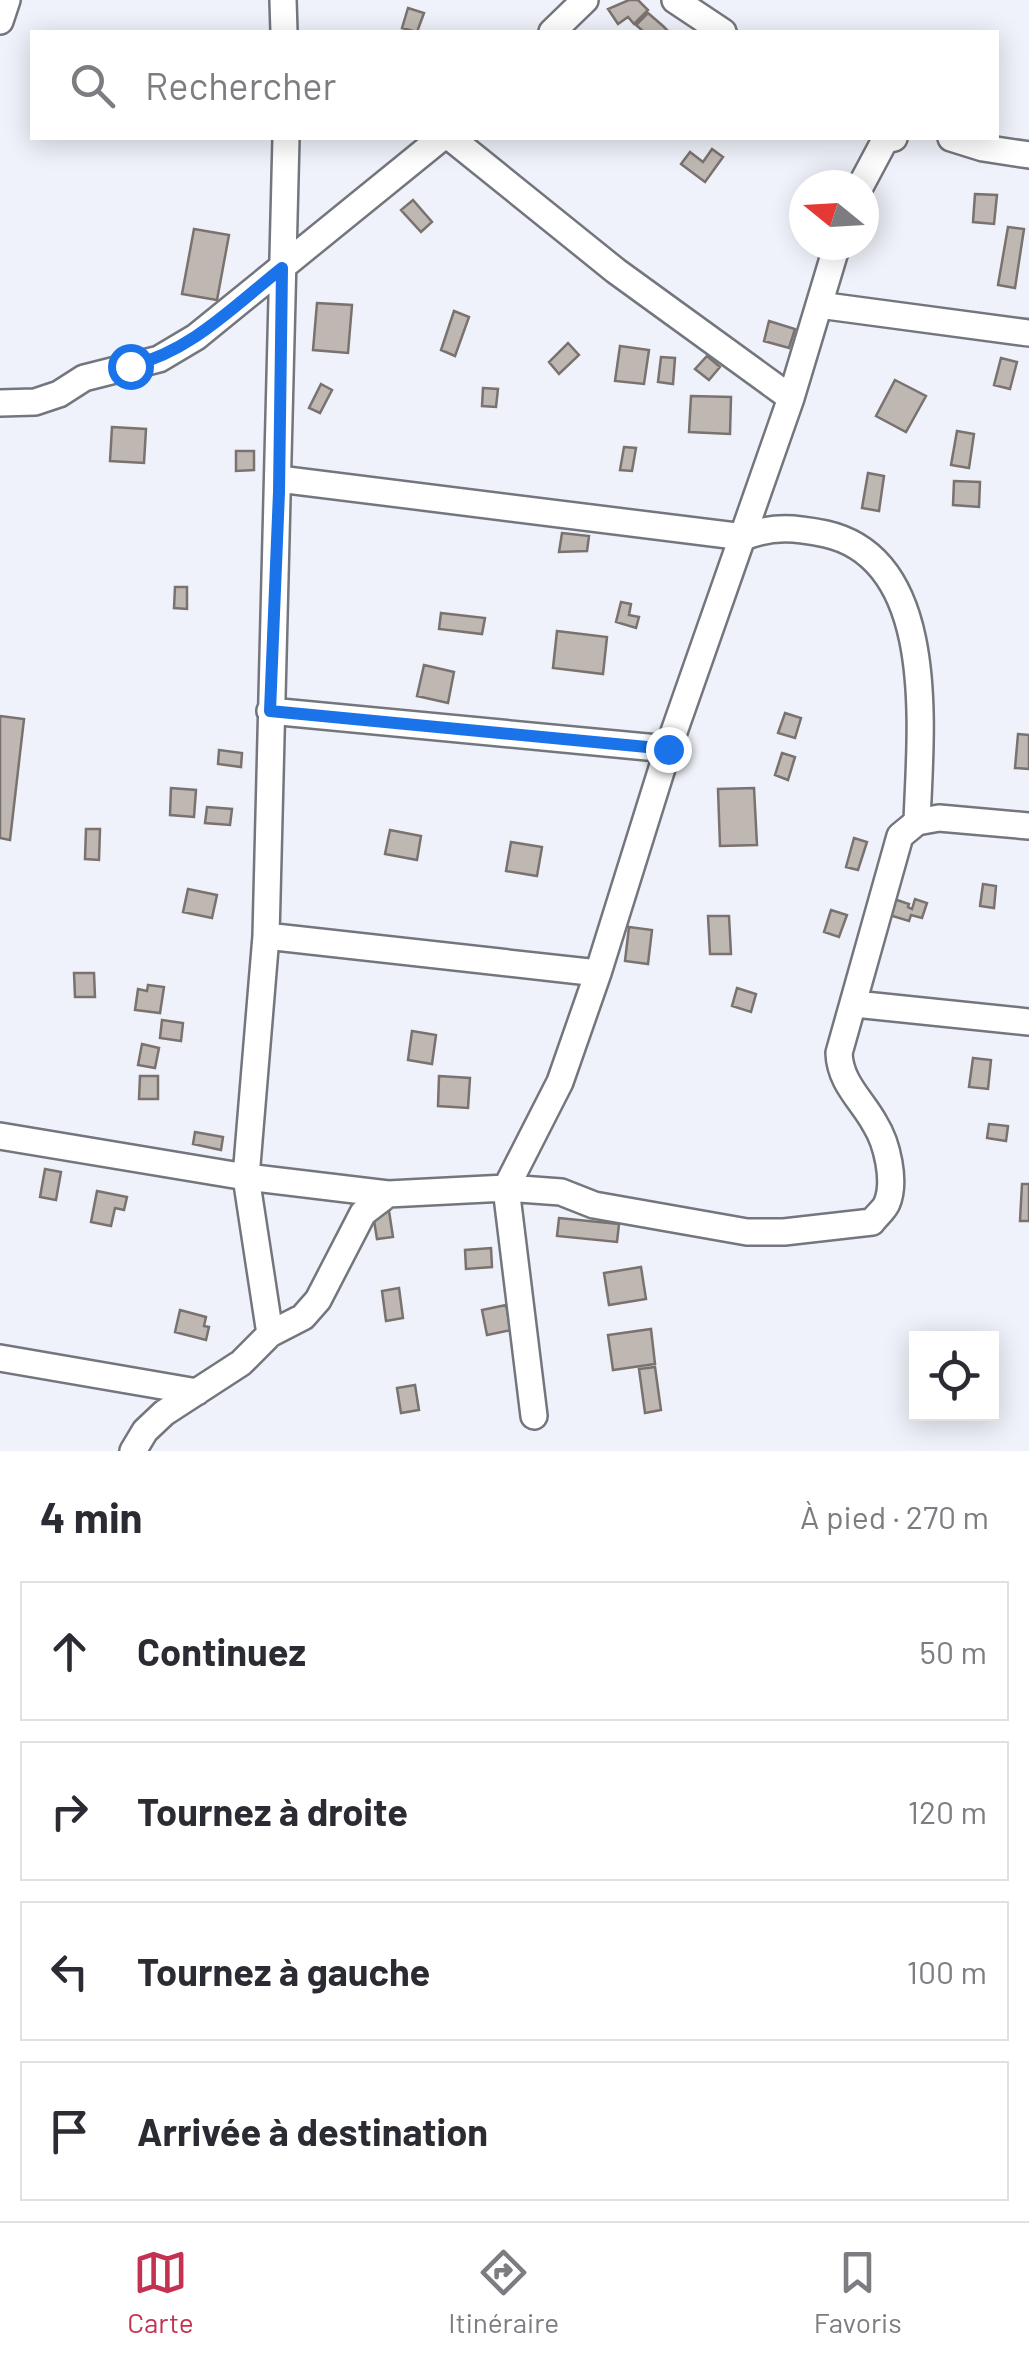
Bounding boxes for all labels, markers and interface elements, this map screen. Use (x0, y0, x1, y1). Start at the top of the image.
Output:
search box (30, 30, 999, 140)
icon: search (65, 58, 120, 113)
text: Rechercher (145, 62, 336, 108)
north arrow (789, 170, 879, 260)
route start (108, 344, 154, 390)
route end (646, 727, 692, 773)
map controls (909, 1331, 999, 1421)
button: locate (909, 1331, 999, 1421)
text: 4 min (40, 1491, 143, 1541)
text: À pied · 270 m (800, 1497, 989, 1535)
icon: ahead (42, 1624, 97, 1679)
text: Continuez (137, 1628, 306, 1674)
text: 50 m (920, 1632, 987, 1670)
icon: right (42, 1784, 97, 1839)
text: Tournez à droite (137, 1788, 408, 1834)
text: 120 m (908, 1792, 987, 1830)
icon: left (42, 1944, 97, 1999)
text: Tournez à gauche (137, 1948, 430, 1994)
text: 100 m (907, 1952, 987, 1990)
icon: arrive (42, 2104, 97, 2159)
text: Arrivée à destination (137, 2108, 488, 2154)
tab: Carte (127, 2245, 194, 2339)
tab: Itinéraire (448, 2245, 559, 2339)
tab: Favoris (814, 2245, 902, 2339)

